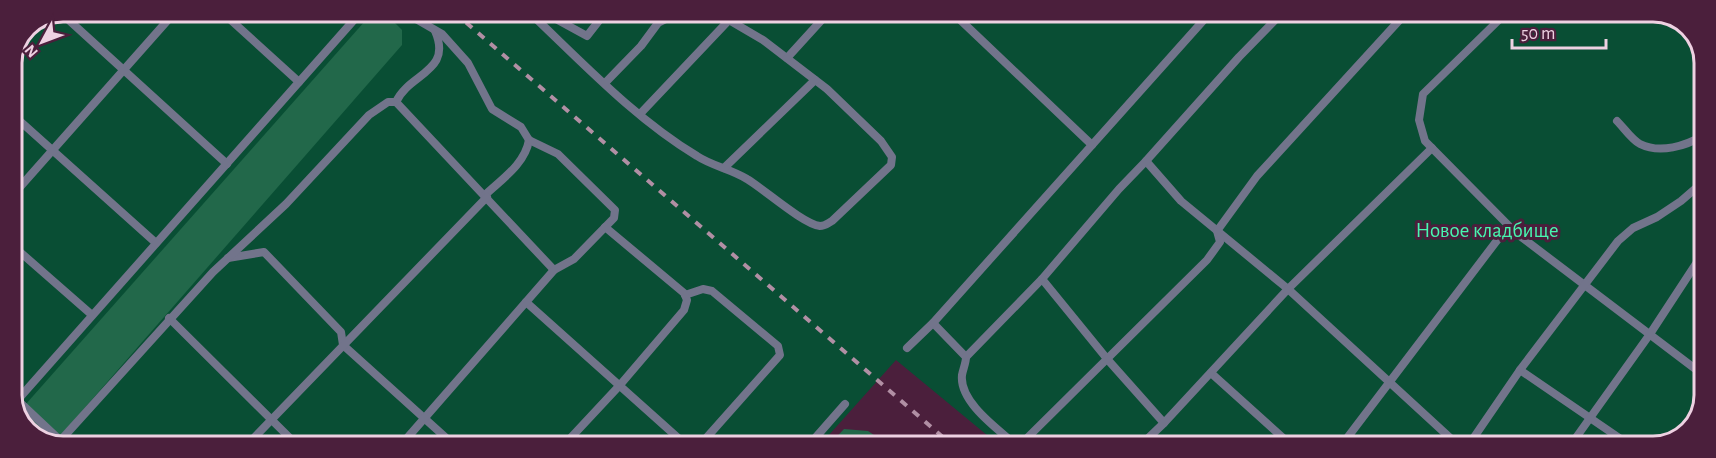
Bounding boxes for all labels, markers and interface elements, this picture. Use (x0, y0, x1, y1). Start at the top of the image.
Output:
north arrow (12, 12, 72, 72)
scale bar (1512, 12, 1606, 50)
text: 50 m (1521, 25, 1555, 43)
text: N (22, 42, 41, 61)
park label: Новое кладбище (1415, 220, 1559, 241)

